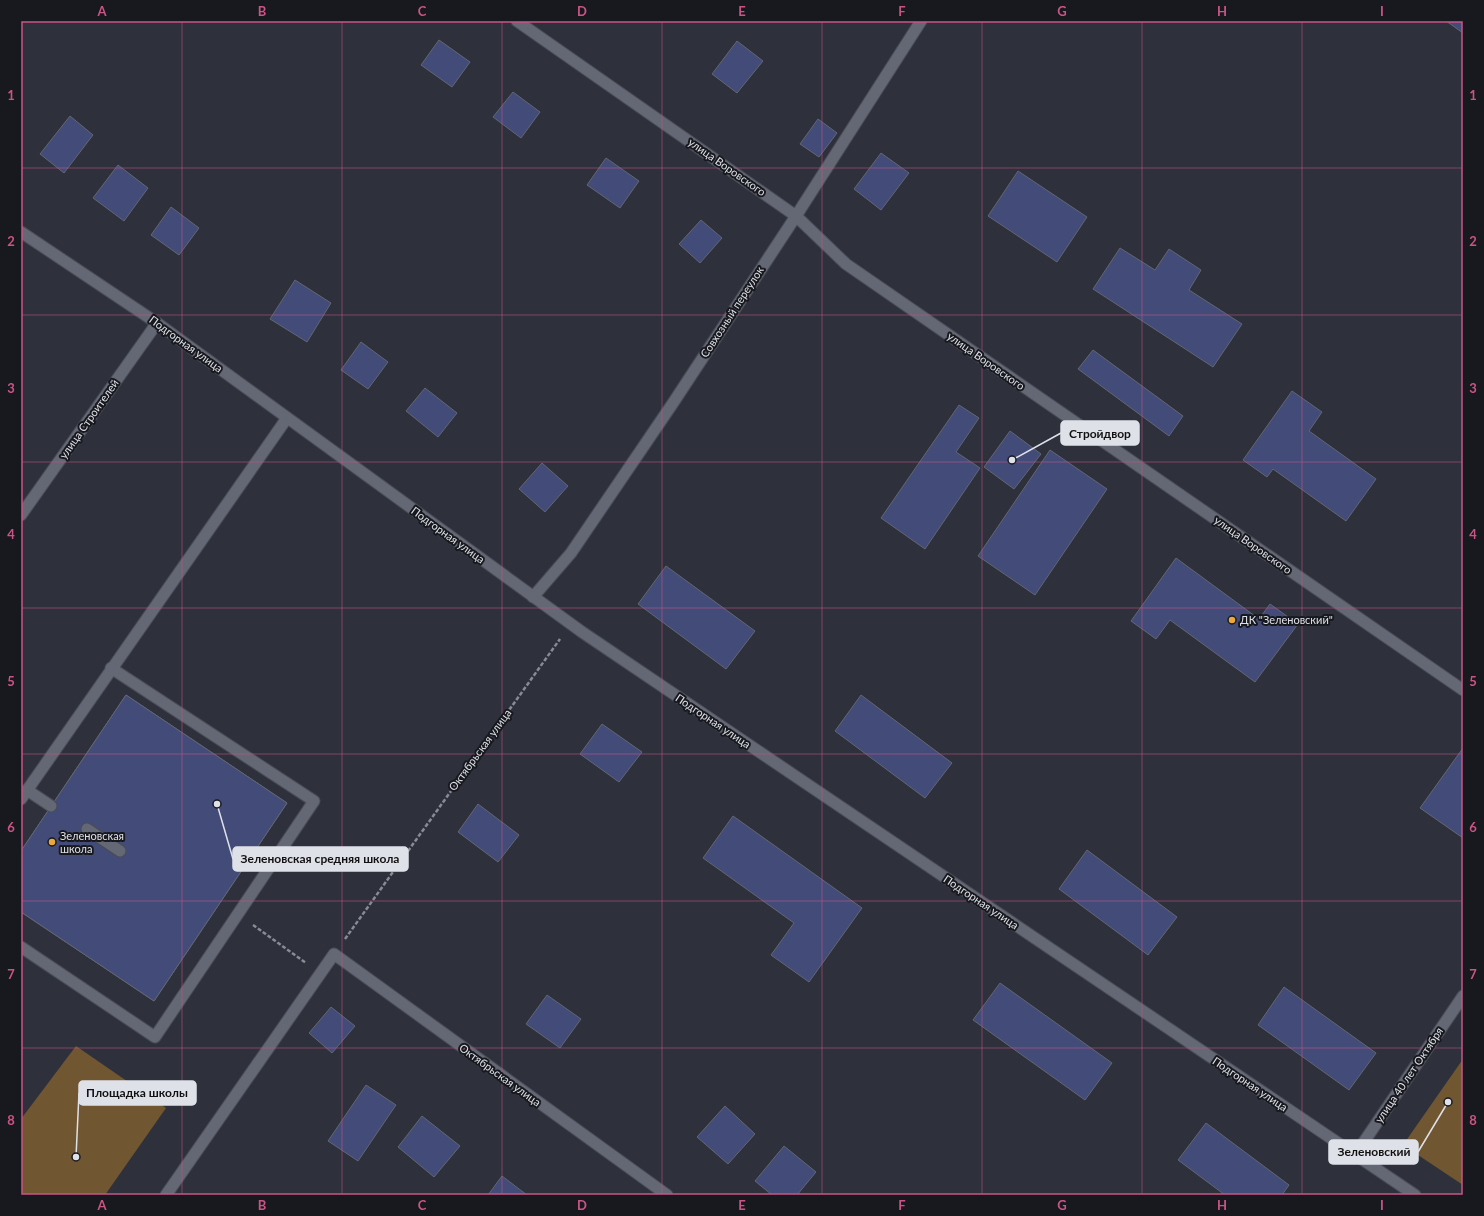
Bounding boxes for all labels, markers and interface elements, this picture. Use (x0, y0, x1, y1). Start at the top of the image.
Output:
text: A (96, 3, 107, 19)
text: B (258, 3, 267, 19)
text: C (418, 3, 427, 19)
text: D (577, 3, 587, 19)
text: E (738, 3, 746, 19)
text: F (898, 3, 906, 19)
text: G (1057, 3, 1067, 19)
text: H (1217, 3, 1227, 19)
text: I (1380, 3, 1384, 19)
text: 1 (7, 87, 15, 103)
text: 1 (1469, 87, 1477, 103)
street label: улица Воровского (686, 135, 768, 198)
text: 2 (7, 233, 15, 249)
text: 2 (1469, 233, 1477, 249)
street label: Совхозный переулок (697, 264, 766, 360)
street label: Подгорная улица (147, 313, 225, 375)
street label: улица Воровского (945, 329, 1027, 392)
street label: улица Строителей (56, 376, 121, 461)
text: 3 (7, 380, 15, 396)
text: 3 (1469, 380, 1477, 396)
callout: Стройдвор (1061, 421, 1139, 445)
text: Стройдвор (1069, 426, 1131, 441)
street label: Подгорная улица (409, 504, 487, 566)
street label: улица Воровского (1212, 513, 1294, 576)
text: 4 (7, 526, 15, 542)
text: 4 (1469, 526, 1477, 542)
place label: ДК "Зеленовский" (1240, 613, 1333, 626)
marker: ДК "Зеленовский" (1227, 615, 1237, 625)
text: 5 (7, 673, 15, 689)
text: 5 (1469, 673, 1477, 689)
street label: Подгорная улица (673, 691, 753, 750)
street label: Октябрьская улица (446, 706, 514, 793)
text: 6 (7, 819, 15, 835)
text: 6 (1469, 819, 1477, 835)
place label: Зеленовская школа (60, 829, 124, 855)
marker: Зеленовская школа (47, 837, 57, 847)
callout: Зеленовская средняя школа (233, 847, 408, 871)
text: Зеленовская средняя школа (241, 851, 399, 866)
street label: Подгорная улица (941, 872, 1021, 931)
text: 7 (7, 966, 15, 982)
text: 7 (1469, 966, 1477, 982)
street label: улица 40 лет Октября (1372, 1025, 1445, 1125)
street label: Октябрьская улица (457, 1041, 544, 1109)
street label: Подгорная улица (1210, 1054, 1290, 1113)
callout: Площадка школы (79, 1081, 196, 1105)
text: Площадка школы (86, 1085, 188, 1100)
text: 8 (7, 1112, 15, 1128)
text: 8 (1469, 1112, 1477, 1128)
callout: Зеленовский (1329, 1140, 1418, 1164)
text: Зеленовский (1338, 1144, 1410, 1159)
text: A (96, 1197, 107, 1213)
text: B (258, 1197, 267, 1213)
text: C (418, 1197, 427, 1213)
text: D (577, 1197, 587, 1213)
text: E (738, 1197, 746, 1213)
text: F (898, 1197, 906, 1213)
text: G (1057, 1197, 1067, 1213)
text: H (1217, 1197, 1227, 1213)
text: I (1380, 1197, 1384, 1213)

